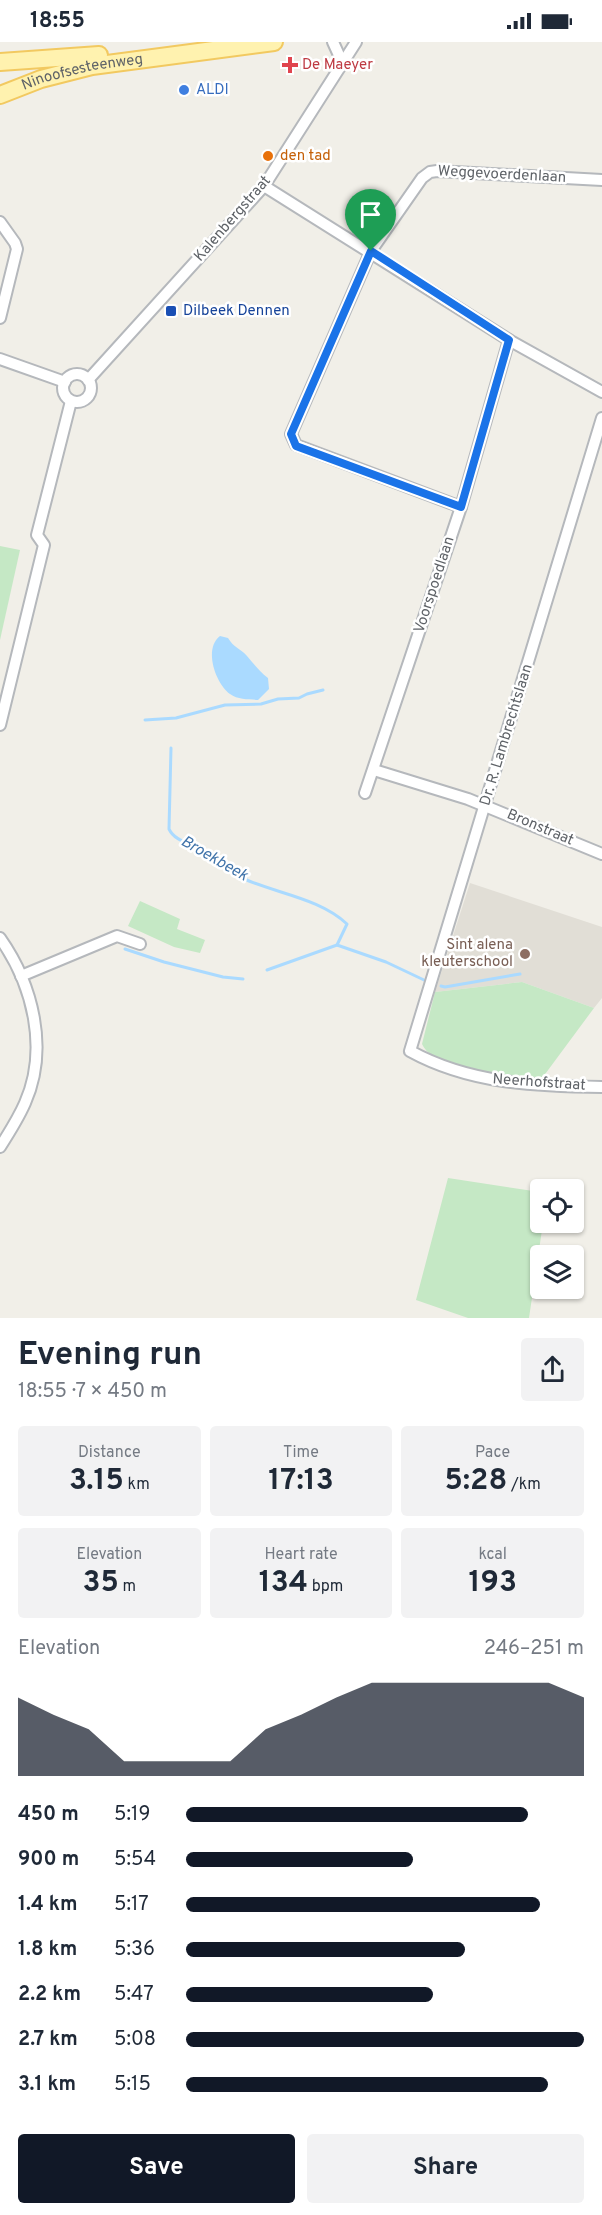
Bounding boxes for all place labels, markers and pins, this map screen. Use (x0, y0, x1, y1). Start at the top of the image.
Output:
place label: De Maeyer (302, 56, 373, 75)
marker: De Maeyer (283, 58, 297, 72)
place label: ALDI (196, 81, 229, 100)
marker: ALDI (177, 83, 191, 97)
place label: den tad (280, 147, 331, 166)
marker: den tad (261, 149, 275, 163)
pin (345, 189, 396, 251)
place label: Dilbeek Dennen (183, 302, 290, 321)
marker: Dilbeek Dennen (164, 304, 178, 318)
place label: Sint alena kleuterschool (421, 936, 513, 972)
marker: Sint alena kleuterschool (518, 947, 532, 961)

